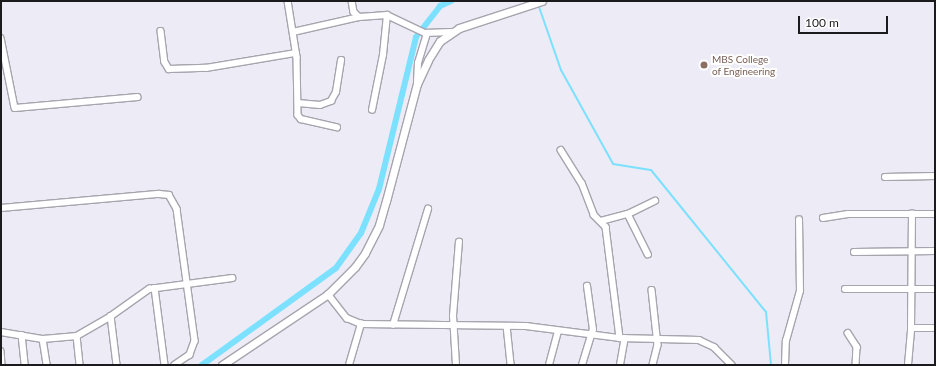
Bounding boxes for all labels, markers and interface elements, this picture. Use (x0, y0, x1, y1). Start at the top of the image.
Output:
scale bar (800, 8, 890, 34)
text: 100 m (805, 15, 839, 30)
place label: MBS College of Engineering (712, 53, 775, 76)
marker: MBS College of Engineering (699, 60, 709, 70)

